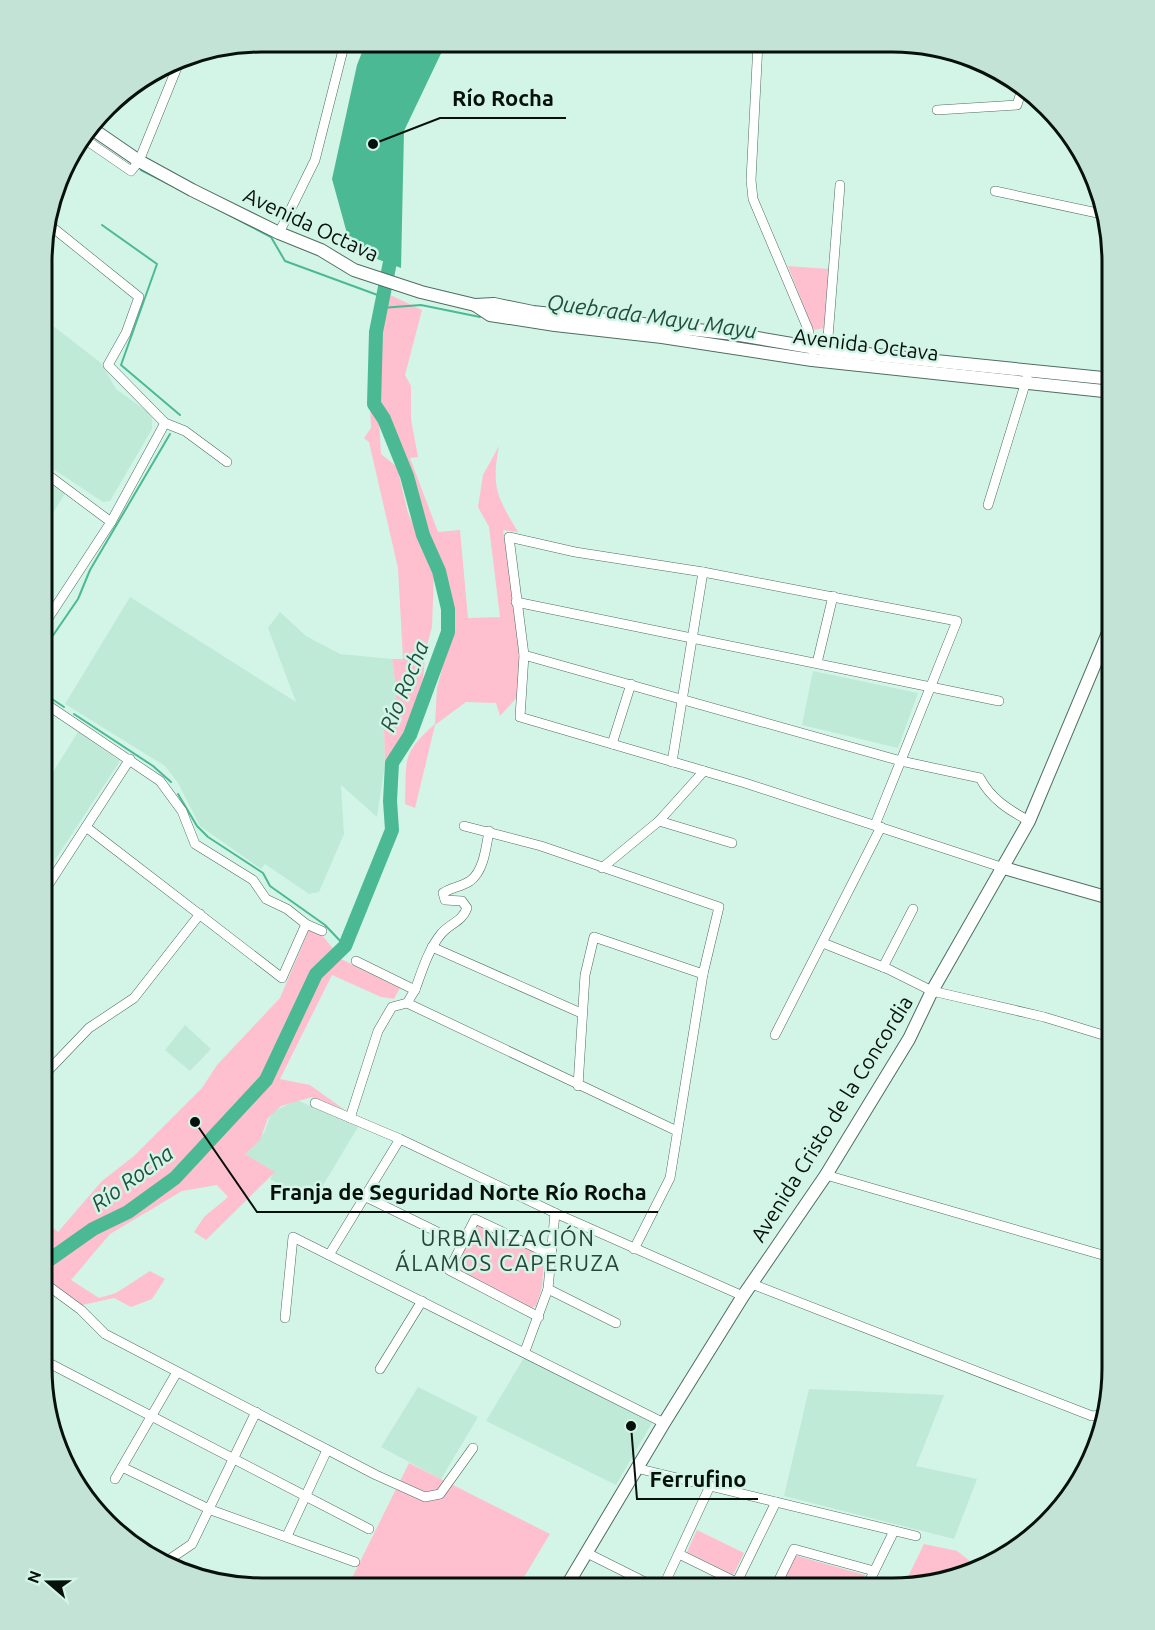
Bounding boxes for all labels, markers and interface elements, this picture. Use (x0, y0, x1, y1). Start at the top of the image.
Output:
callout: Río Rocha (440, 78, 566, 118)
text: Río Rocha (452, 85, 554, 110)
street label: Avenida Octava (240, 182, 383, 266)
water label: Quebrada Mayu Mayu (546, 288, 759, 343)
street label: Avenida Octava (792, 323, 940, 365)
water label: Río Rocha (374, 637, 433, 735)
street label: Avenida Cristo de la Concordia (745, 991, 917, 1246)
water label: Río Rocha (86, 1139, 178, 1216)
callout: Franja de Seguridad Norte Río Rocha (257, 1172, 658, 1212)
text: Franja de Seguridad Norte Río Rocha (269, 1179, 647, 1204)
district label: URBANIZACIÓN ÁLAMOS CAPERUZA (395, 1224, 621, 1275)
callout: Ferrufino (637, 1459, 758, 1499)
text: Ferrufino (649, 1466, 747, 1491)
north arrow (18, 1552, 78, 1612)
text: N (23, 1568, 44, 1586)

